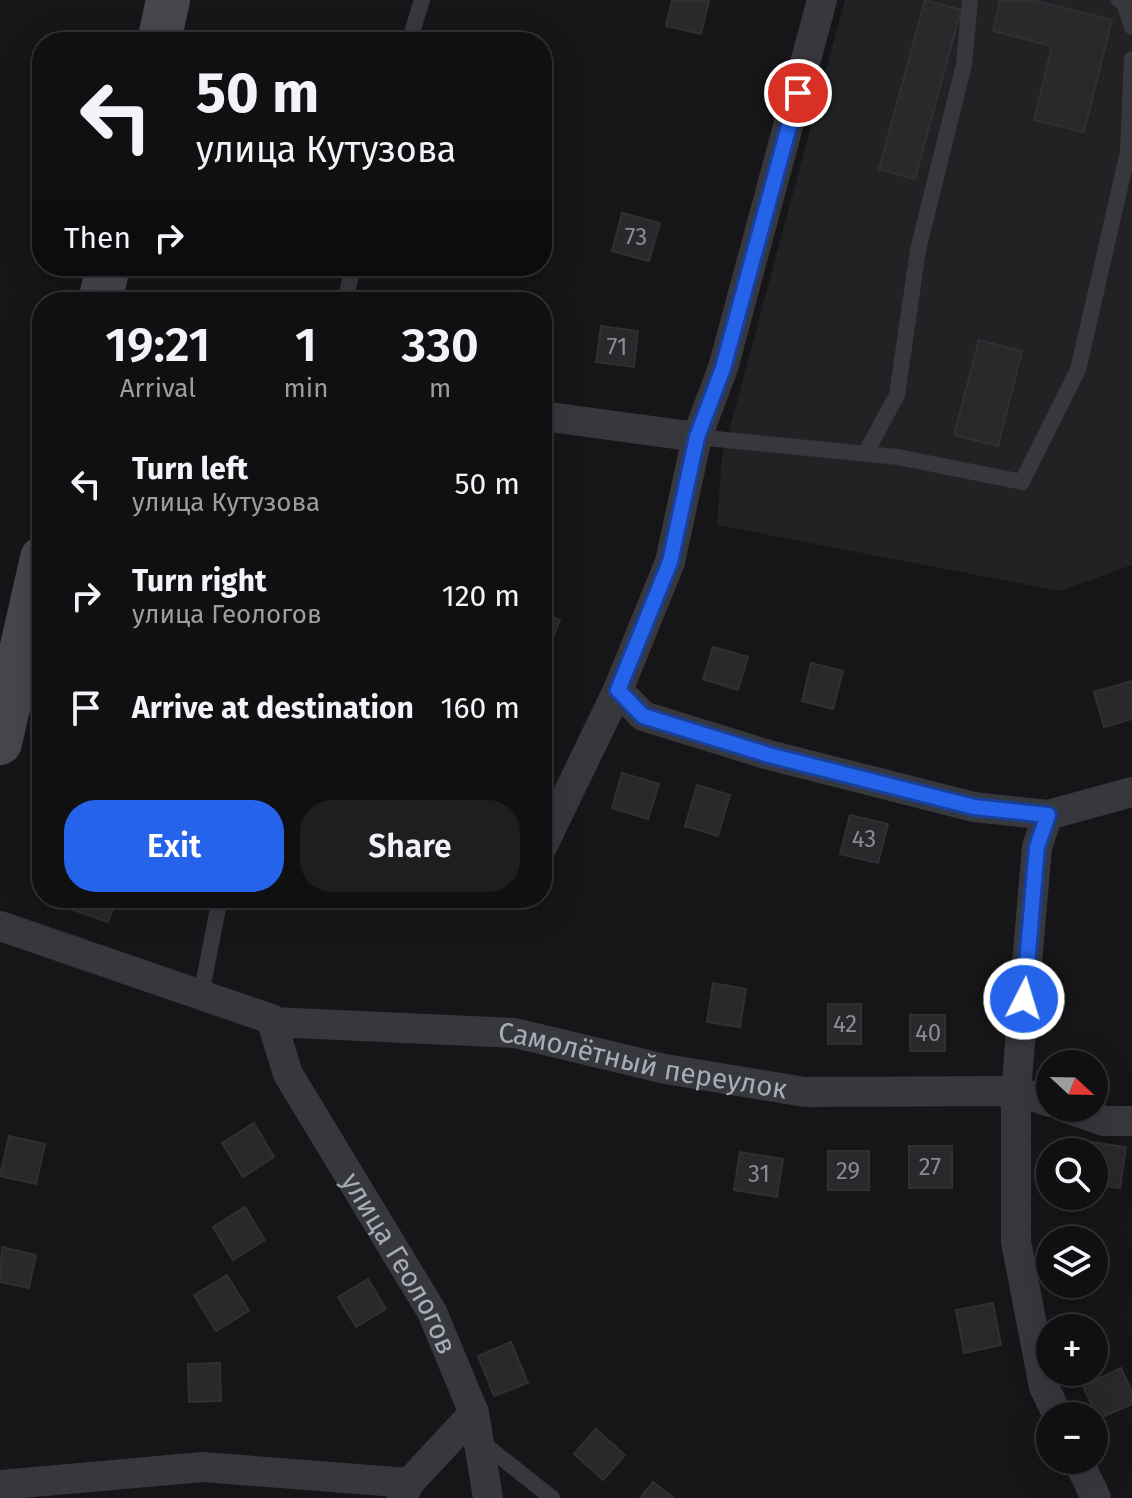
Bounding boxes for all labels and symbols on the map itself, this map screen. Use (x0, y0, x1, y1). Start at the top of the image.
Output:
pin (764, 59, 832, 127)
house number: 73 (625, 223, 647, 251)
house number: 71 (607, 333, 627, 361)
house number: 43 (852, 825, 876, 853)
position arrow (982, 957, 1066, 1041)
house number: 42 (833, 1010, 857, 1038)
street label: Самолётный переулок (498, 1016, 790, 1105)
house number: 40 (915, 1019, 941, 1047)
north arrow (1036, 1050, 1108, 1122)
house number: 27 (919, 1153, 941, 1181)
house number: 29 (836, 1157, 860, 1185)
house number: 31 (748, 1160, 770, 1188)
street label: улица Геологов (335, 1166, 464, 1359)

